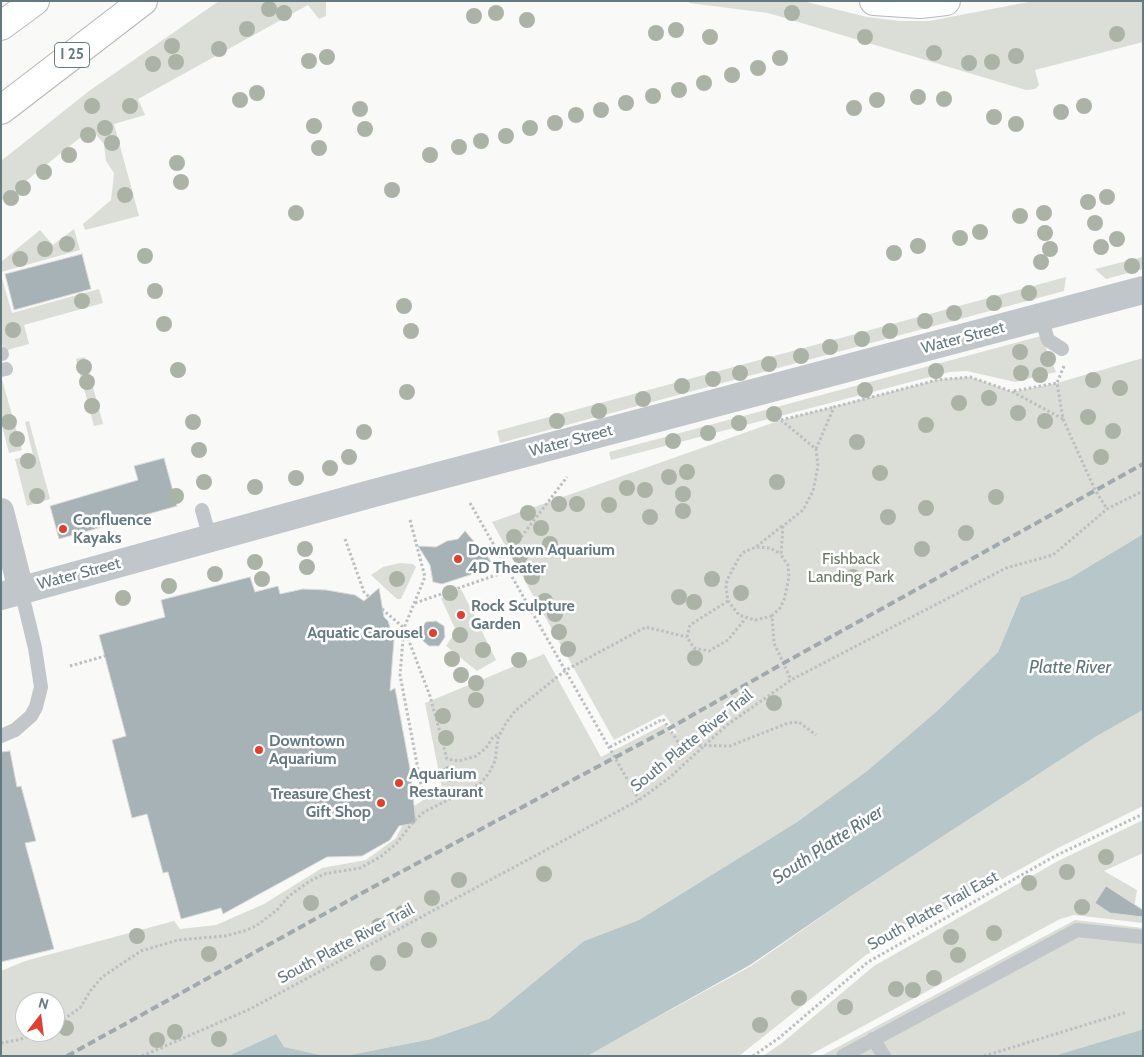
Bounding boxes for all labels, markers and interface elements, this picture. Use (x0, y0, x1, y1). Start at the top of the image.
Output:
road number: I 25 (54, 42, 90, 68)
street label: Water Street (919, 318, 1007, 358)
street label: Water Street (527, 421, 615, 461)
place label: Confluence Kayaks (73, 510, 151, 548)
marker: Confluence Kayaks (57, 523, 69, 535)
place label: Downtown Aquarium 4D Theater (468, 540, 615, 578)
park label: Fishback Landing Park (808, 549, 894, 587)
marker: Downtown Aquarium 4D Theater (452, 553, 464, 565)
street label: Water Street (35, 554, 123, 594)
place label: Rock Sculpture Garden (471, 596, 575, 634)
marker: Rock Sculpture Garden (455, 609, 467, 621)
place label: Aquatic Carousel (307, 623, 423, 643)
marker: Aquatic Carousel (427, 627, 439, 639)
water label: Platte River (1029, 657, 1111, 679)
street label: South Platte River Trail (627, 686, 757, 796)
place label: Downtown Aquarium (269, 731, 345, 769)
marker: Downtown Aquarium (253, 744, 265, 756)
place label: Aquarium Restaurant (409, 764, 483, 802)
marker: Aquarium Restaurant (393, 777, 405, 789)
place label: Treasure Chest Gift Shop (270, 784, 371, 822)
marker: Treasure Chest Gift Shop (375, 797, 387, 809)
water label: South Platte River (768, 801, 888, 889)
street label: South Platte Trail East (864, 867, 1002, 955)
street label: South Platte River Trail (275, 900, 417, 988)
north arrow (15, 992, 65, 1042)
text: N (37, 994, 51, 1013)

